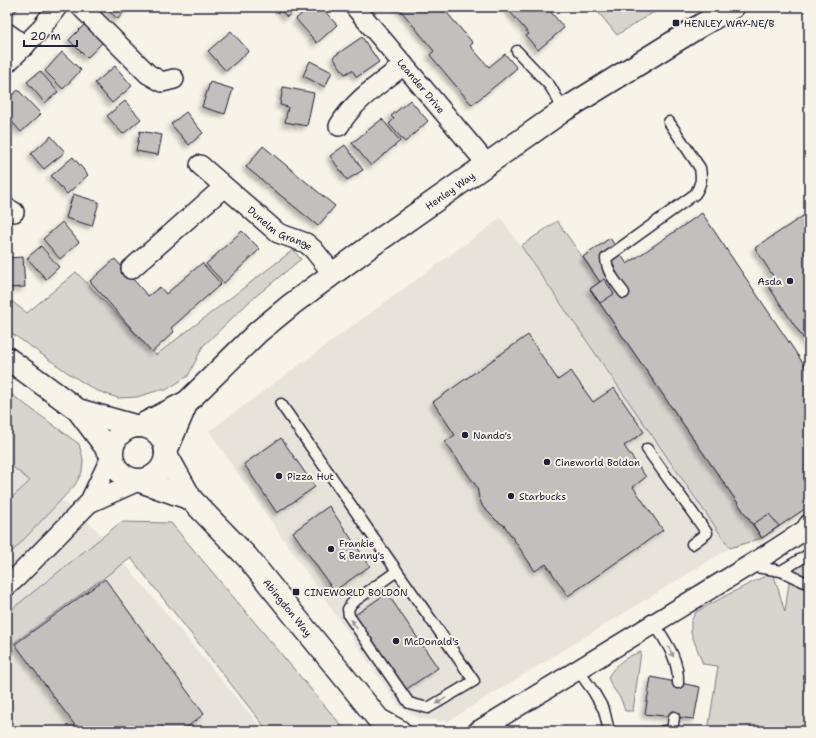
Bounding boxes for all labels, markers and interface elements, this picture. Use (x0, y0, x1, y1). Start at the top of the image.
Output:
place label: HENLEY WAY-NE/B (684, 17, 774, 30)
marker: HENLEY WAY-NE/B (671, 18, 681, 28)
scale bar (24, 22, 77, 48)
text: 20 m (30, 28, 61, 44)
street label: Leander Drive (395, 56, 448, 116)
street label: Henley Way (423, 168, 477, 212)
street label: Dunelm Grange (245, 203, 316, 253)
place label: Asda (757, 275, 783, 288)
marker: Asda (785, 276, 795, 286)
place label: Nando's (473, 429, 512, 442)
marker: Nando's (460, 430, 470, 440)
place label: Cineworld Boldon (555, 456, 640, 469)
marker: Cineworld Boldon (542, 457, 552, 467)
place label: Pizza Hut (287, 470, 334, 483)
marker: Pizza Hut (274, 471, 284, 481)
place label: Starbucks (519, 490, 566, 503)
marker: Starbucks (506, 491, 516, 501)
place label: Frankie & Benny's (339, 537, 384, 562)
marker: Frankie & Benny's (326, 544, 336, 554)
street label: Abingdon Way (261, 576, 315, 639)
place label: CINEWORLD BOLDON (304, 586, 408, 599)
marker: CINEWORLD BOLDON (291, 587, 301, 597)
one-way arrow (350, 619, 358, 629)
place label: McDonald's (404, 635, 459, 648)
marker: McDonald's (391, 636, 401, 646)
one-way arrow (667, 646, 674, 657)
one-way arrow (436, 697, 446, 705)

